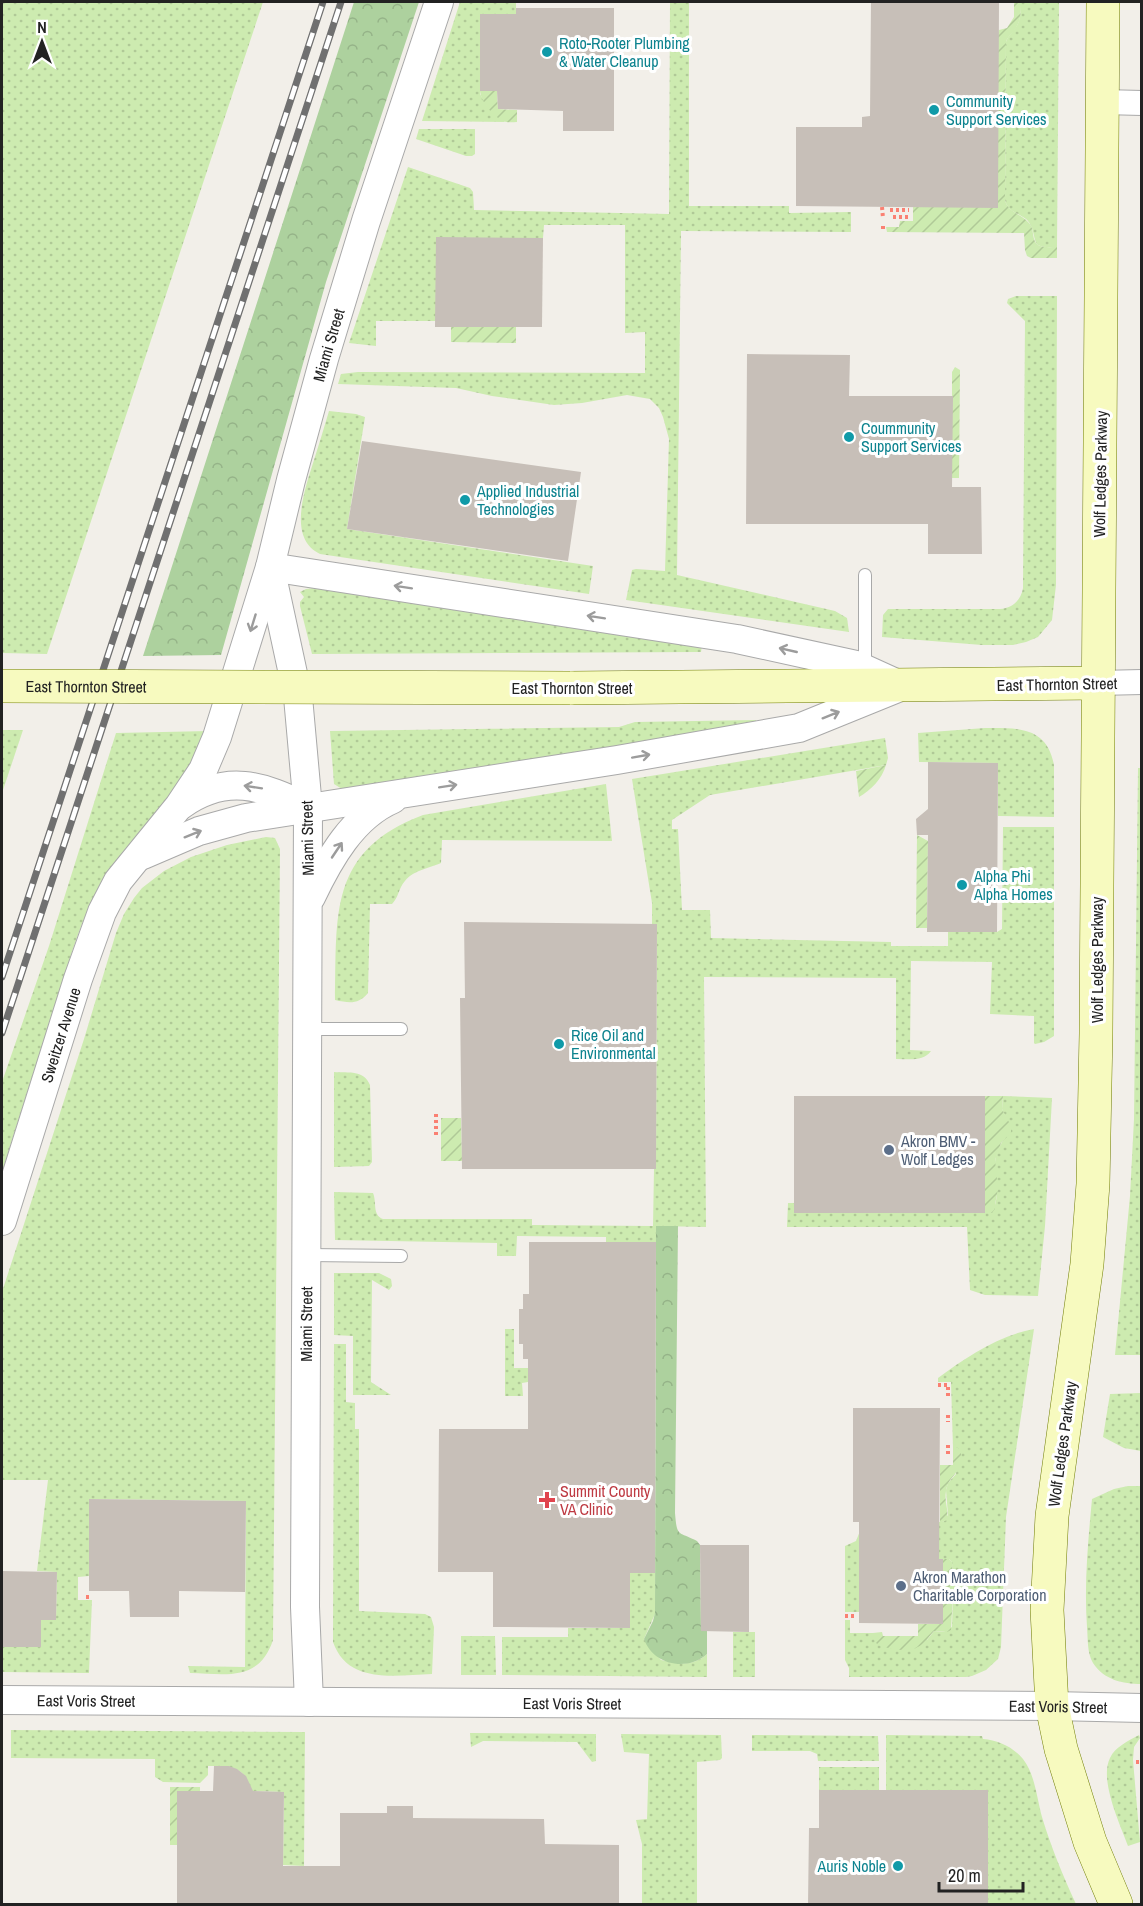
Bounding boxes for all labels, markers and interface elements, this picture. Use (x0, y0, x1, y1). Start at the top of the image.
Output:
north arrow (12, 12, 72, 72)
text: N (37, 16, 47, 38)
place label: Roto-Rooter Plumbing & Water Cleanup (559, 32, 690, 72)
marker: Roto-Rooter Plumbing & Water Cleanup (540, 45, 554, 59)
place label: Community Support Services (946, 90, 1047, 130)
marker: Community Support Services (927, 103, 941, 117)
street label: Miami Street (307, 306, 350, 384)
street label: Wolf Ledges Parkway (1088, 410, 1112, 538)
place label: Coummunity Support Services (861, 417, 962, 457)
marker: Coummunity Support Services (842, 430, 856, 444)
place label: Applied Industrial Technologies (476, 480, 579, 520)
marker: Applied Industrial Technologies (458, 493, 472, 507)
one-way arrow (394, 582, 414, 593)
one-way arrow (587, 611, 606, 622)
one-way arrow (247, 613, 258, 632)
one-way arrow (779, 644, 798, 655)
street label: East Thornton Street (996, 672, 1118, 696)
street label: East Thornton Street (25, 675, 147, 698)
street label: East Thornton Street (512, 677, 633, 699)
one-way arrow (821, 709, 840, 720)
one-way arrow (631, 750, 650, 761)
one-way arrow (438, 780, 458, 791)
one-way arrow (244, 782, 264, 793)
street label: Miami Street (295, 800, 319, 876)
one-way arrow (183, 828, 202, 839)
one-way arrow (331, 843, 343, 859)
place label: Alpha Phi Alpha Homes (973, 865, 1053, 905)
marker: Alpha Phi Alpha Homes (955, 878, 969, 892)
street label: Wolf Ledges Parkway (1086, 896, 1108, 1023)
street label: Sweitzer Avenue (35, 985, 86, 1085)
place label: Rice Oil and Environmental (571, 1024, 656, 1064)
marker: Rice Oil and Environmental (552, 1037, 566, 1051)
place label: Akron BMV - Wolf Ledges (900, 1130, 976, 1170)
marker: Akron BMV - Wolf Ledges (882, 1143, 896, 1157)
street label: Miami Street (295, 1286, 317, 1362)
street label: Wolf Ledges Parkway (1042, 1379, 1082, 1508)
place label: Summit County VA Clinic (560, 1480, 651, 1520)
marker: Summit County VA Clinic (538, 1491, 556, 1509)
place label: Akron Marathon Charitable Corporation (912, 1566, 1046, 1606)
marker: Akron Marathon Charitable Corporation (894, 1579, 908, 1593)
street label: East Voris Street (37, 1689, 136, 1712)
street label: East Voris Street (523, 1692, 622, 1715)
street label: East Voris Street (1009, 1695, 1108, 1718)
place label: Auris Noble (816, 1855, 886, 1877)
scale bar (939, 1855, 1023, 1893)
marker: Auris Noble (891, 1859, 905, 1873)
text: 20 m (948, 1863, 981, 1888)

